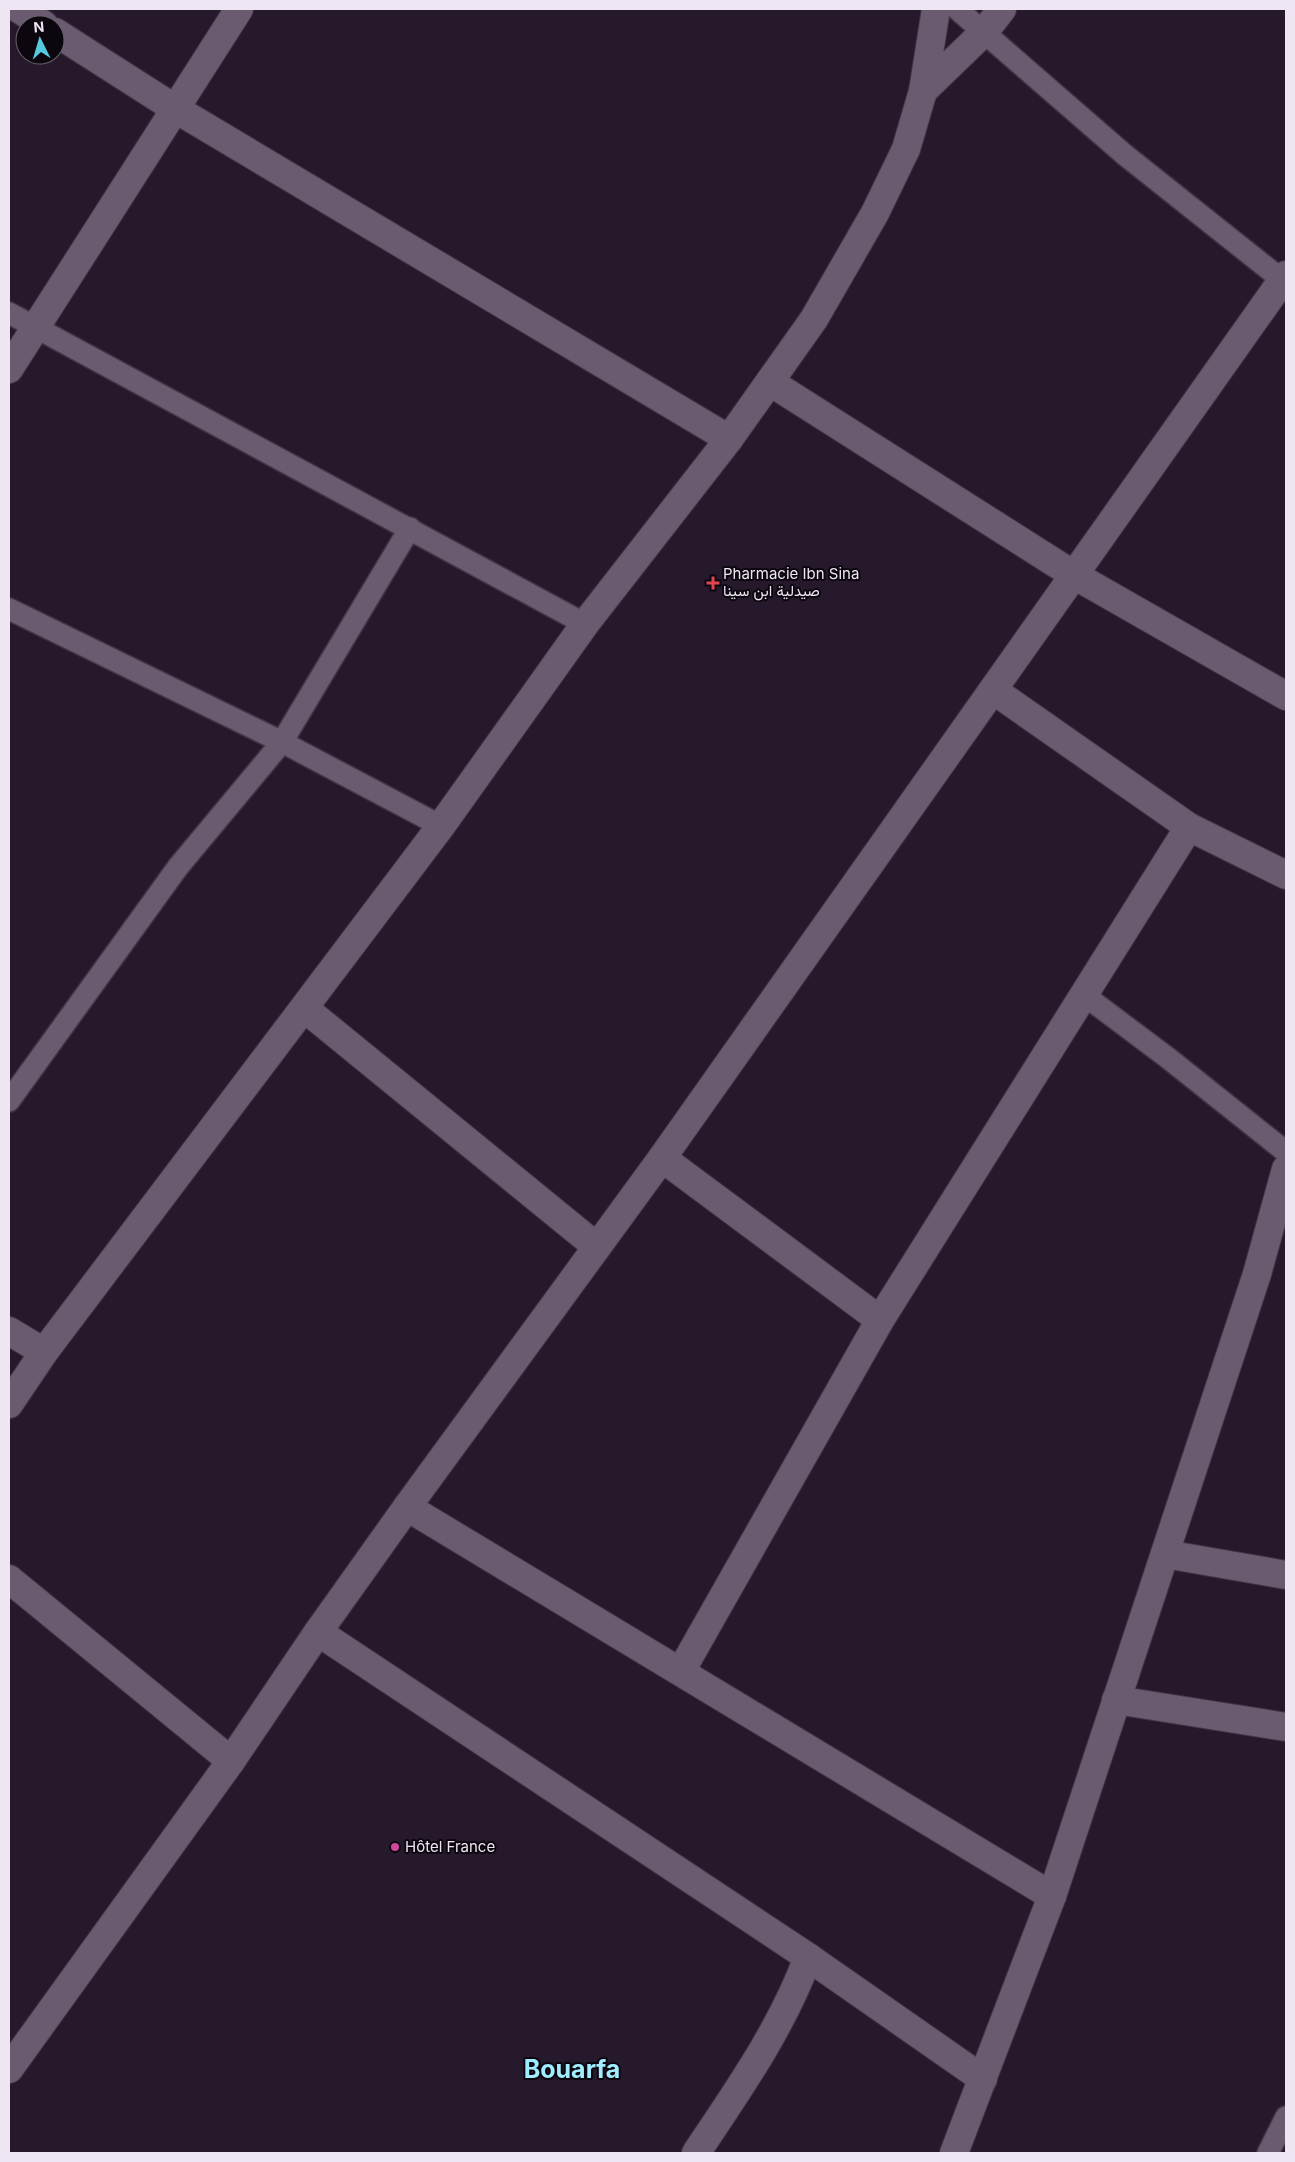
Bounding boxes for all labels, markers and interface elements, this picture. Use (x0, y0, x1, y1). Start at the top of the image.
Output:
north arrow (15, 15, 65, 65)
text: N (33, 18, 45, 35)
place label: Pharmacie Ibn Sina صيدلية ابن سينا (723, 564, 859, 601)
marker: Pharmacie Ibn Sina صيدلية ابن سينا (707, 577, 719, 589)
place label: Hôtel France (405, 1837, 495, 1856)
marker: Hôtel France (389, 1841, 401, 1853)
district label: Bouarfa (524, 2054, 620, 2084)

